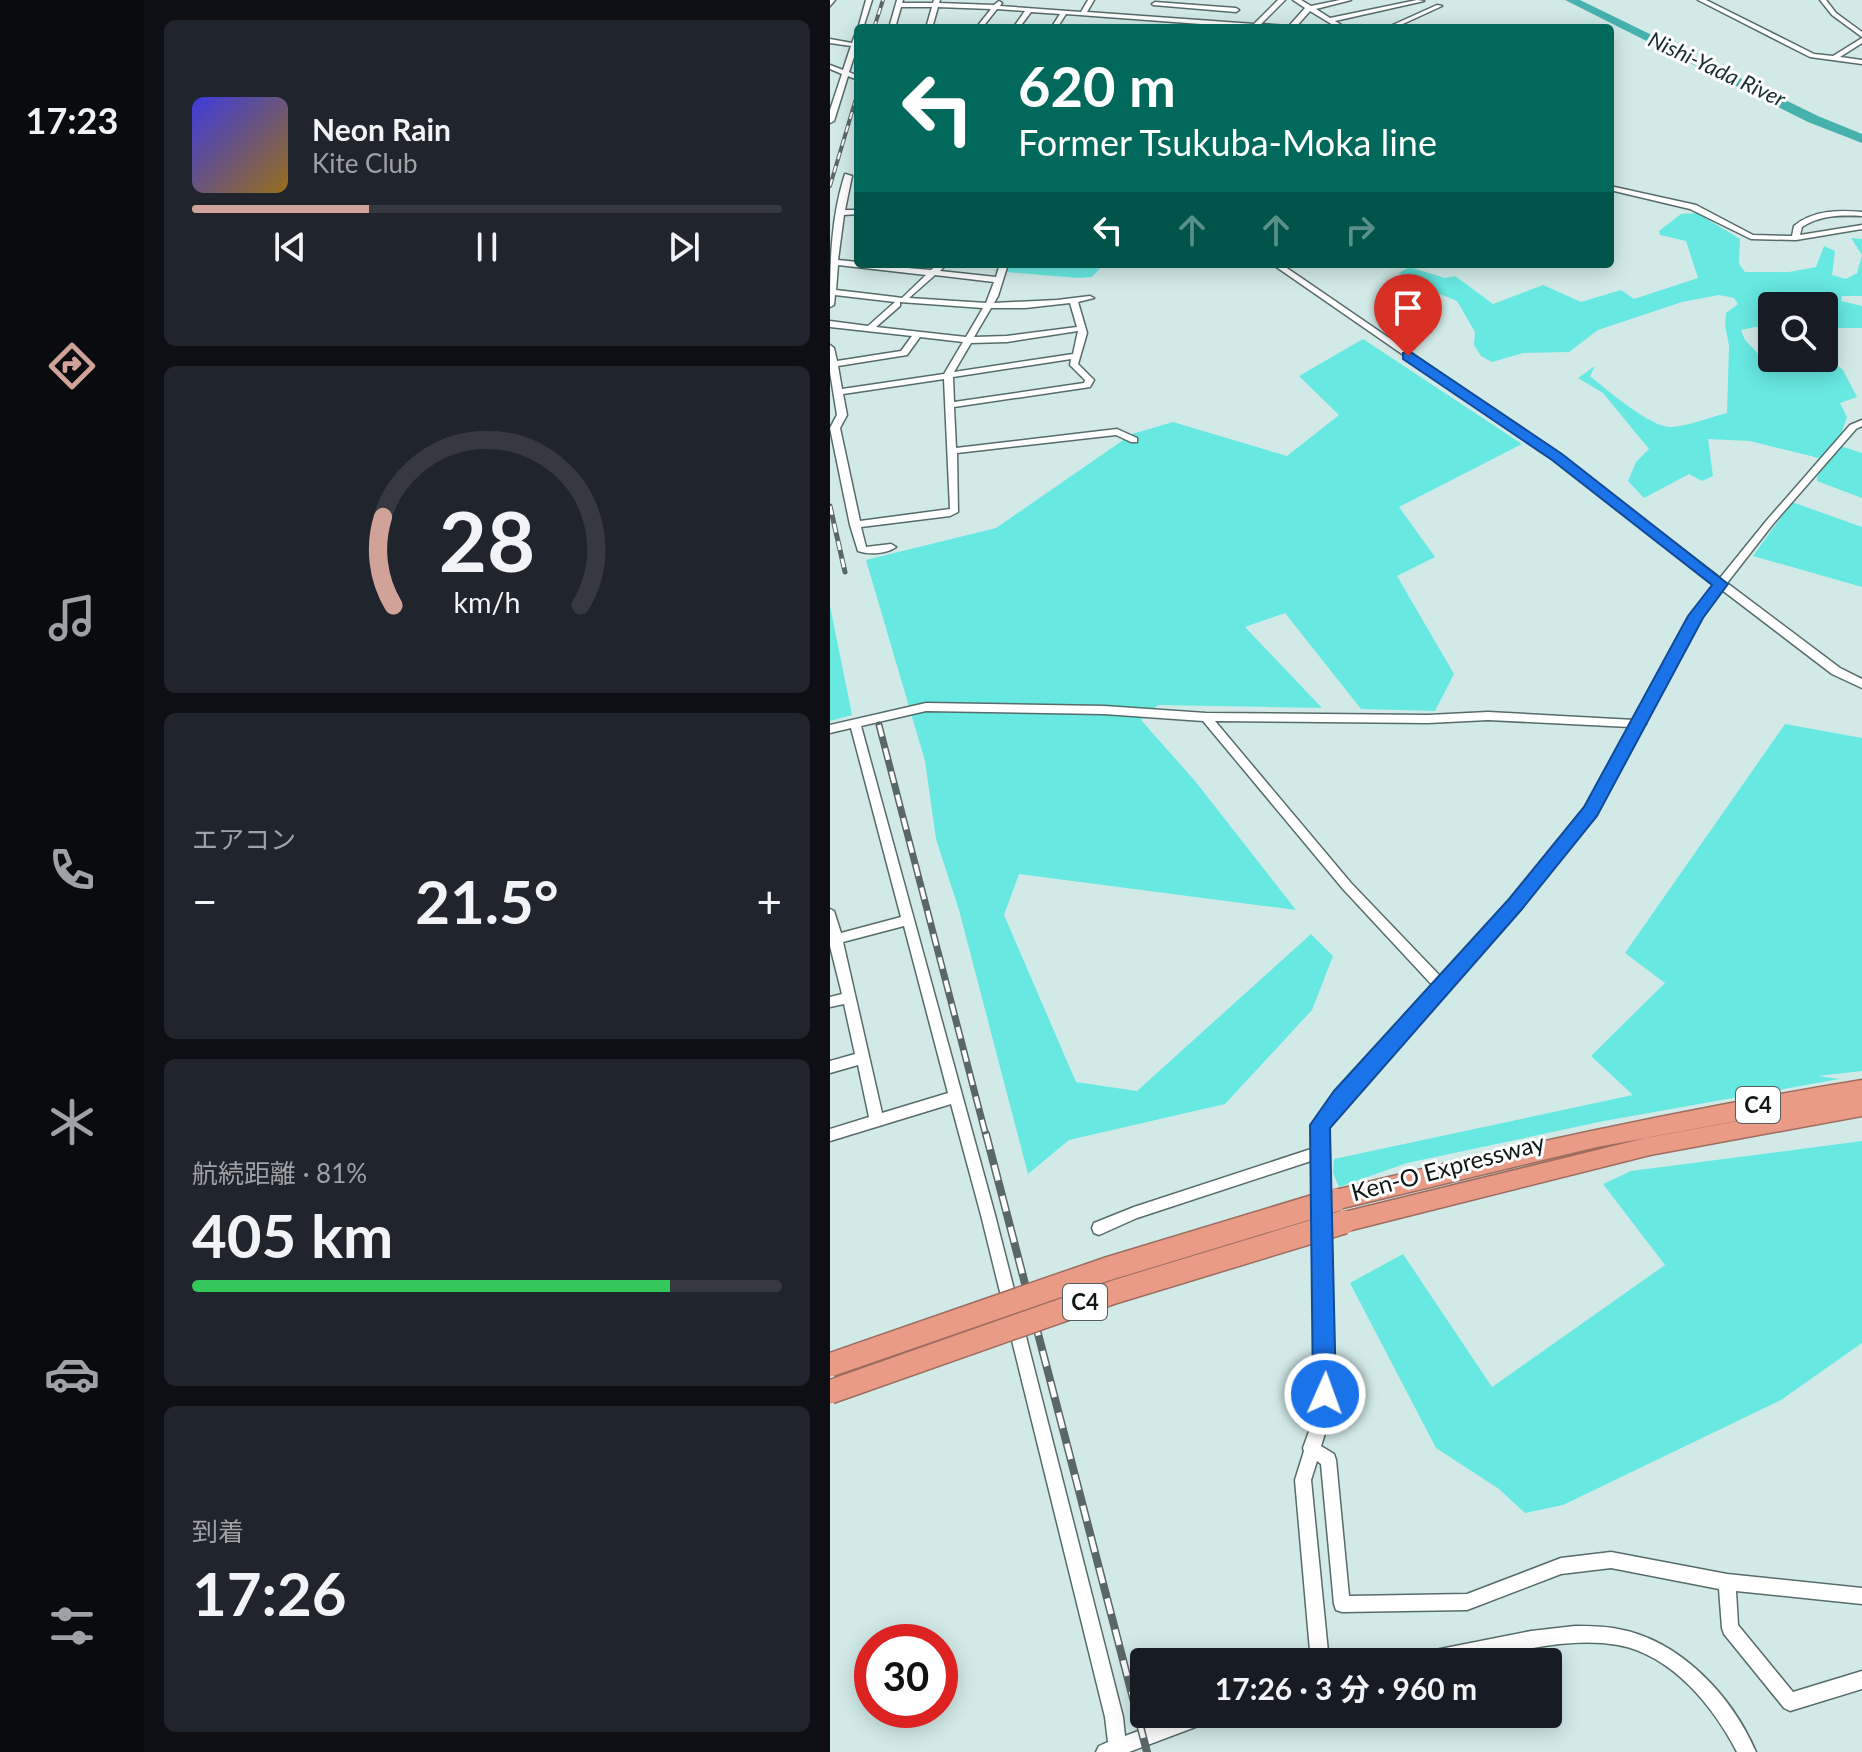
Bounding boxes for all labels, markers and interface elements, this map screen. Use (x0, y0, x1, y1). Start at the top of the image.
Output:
water label: Nishi-Yada River (1644, 25, 1790, 112)
text: 620 m (1018, 52, 1176, 119)
icon: left (886, 56, 990, 160)
text: 17:23 (26, 98, 118, 142)
text: Neon Rain (312, 111, 451, 147)
text: Former Tsukuba-Moka line (1018, 120, 1437, 164)
text: Kite Club (312, 147, 418, 179)
icon: left (1086, 208, 1130, 252)
icon: ahead (1170, 208, 1214, 252)
icon: ahead (1254, 208, 1298, 252)
icon: right (1338, 208, 1382, 252)
icon: previous (268, 225, 312, 269)
icon: pause (465, 225, 509, 269)
icon: next (662, 225, 706, 269)
pin (1374, 274, 1442, 356)
icon: arrive (1386, 286, 1430, 330)
map controls (1758, 292, 1838, 372)
button: search (1758, 292, 1838, 372)
icon: directions (44, 338, 100, 394)
text: 28 (439, 489, 535, 589)
text: km/h (454, 585, 520, 619)
icon: music (44, 590, 100, 646)
text: エアコン (192, 823, 296, 855)
icon: phone (44, 842, 100, 898)
text: 21.5° (415, 865, 559, 937)
text: − (192, 875, 218, 927)
text: + (756, 875, 782, 927)
road number: C4 (1736, 1087, 1780, 1123)
icon: climate (44, 1094, 100, 1150)
street label: Ken-O Expressway (1348, 1127, 1548, 1206)
text: 航続距離 · 81% (192, 1157, 367, 1189)
text: 405 km (192, 1199, 393, 1271)
road number: C4 (1063, 1284, 1107, 1320)
icon: car (44, 1346, 100, 1402)
position arrow (1283, 1352, 1367, 1436)
text: 到着 (192, 1515, 244, 1547)
text: 17:26 (192, 1557, 347, 1629)
icon: filters (44, 1598, 100, 1654)
speed limit sign: 30 (854, 1624, 958, 1728)
text: 17:26 · 3 分 · 960 m (1215, 1670, 1477, 1706)

